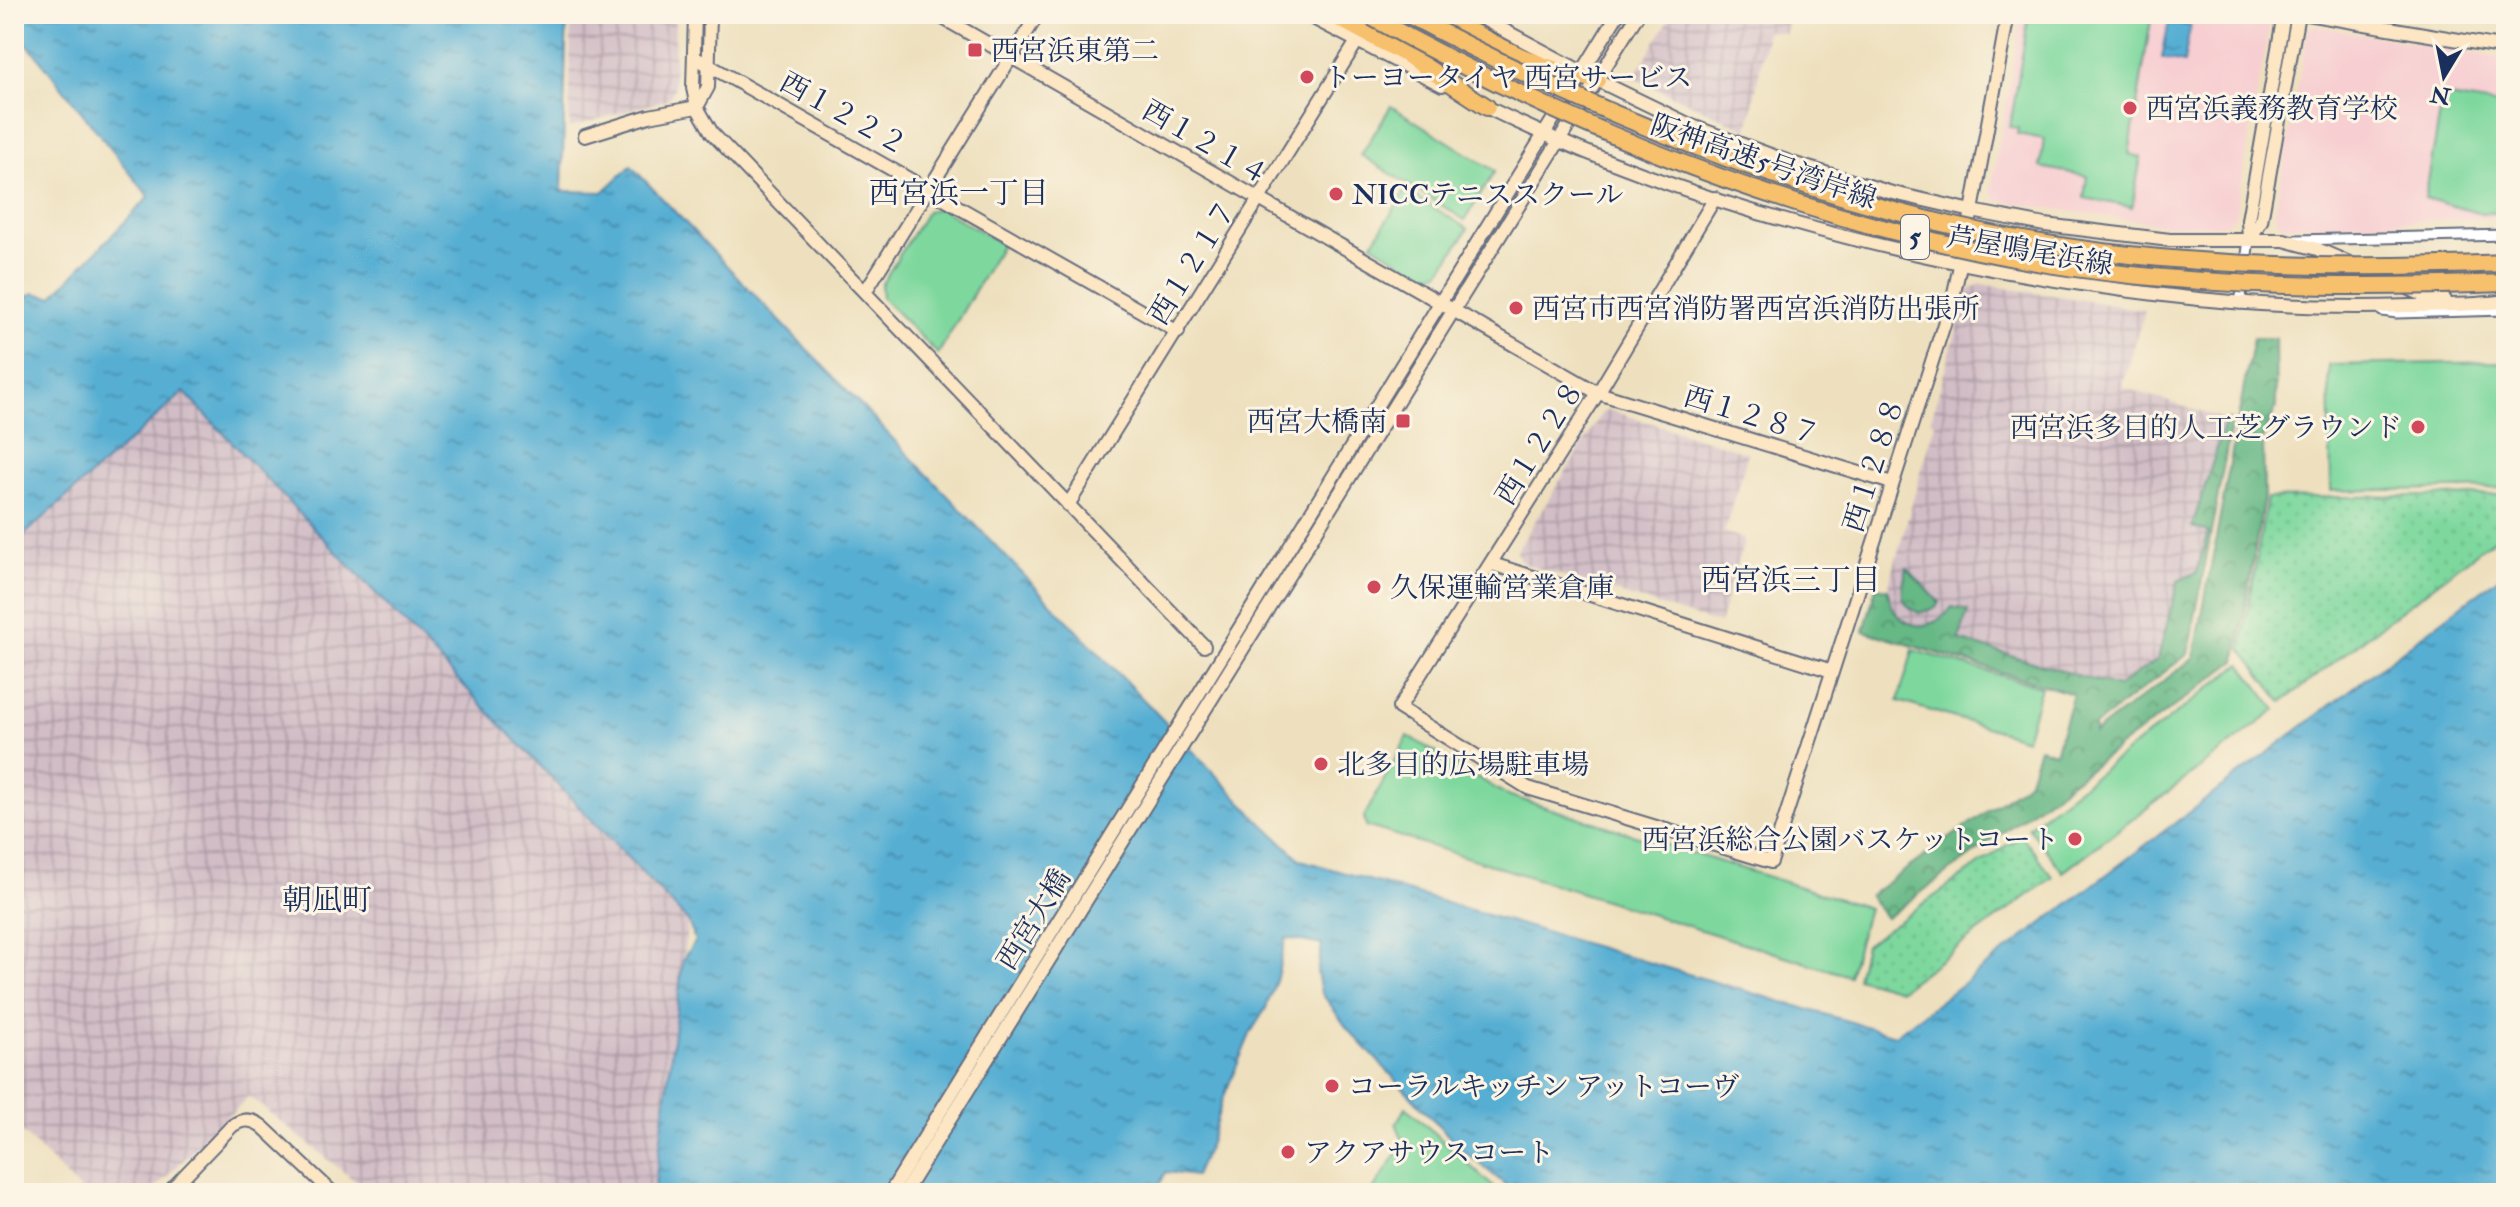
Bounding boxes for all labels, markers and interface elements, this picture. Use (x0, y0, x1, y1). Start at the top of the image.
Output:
place label: 西宮浜東第二 (991, 34, 1159, 69)
north arrow (2404, 36, 2484, 116)
marker: 西宮浜東第二 (966, 41, 984, 59)
place label: トーヨータイヤ 西宮サービス (1323, 61, 1692, 96)
street label: 西１２２２ (774, 65, 913, 164)
marker: トーヨータイヤ 西宮サービス (1298, 68, 1316, 86)
text: N (2428, 79, 2454, 110)
place label: 西宮浜義務教育学校 (2146, 92, 2398, 127)
street label: 西１２１４ (1136, 93, 1275, 193)
marker: 西宮浜義務教育学校 (2121, 99, 2139, 117)
street label: 阪神高速5号湾岸線 (1646, 107, 1881, 217)
district label: 西宮浜一丁目 (869, 175, 1049, 212)
place label: NICCテニススクール (1352, 178, 1624, 213)
marker: NICCテニススクール (1327, 185, 1345, 203)
street label: 西１２１７ (1141, 194, 1245, 331)
road number: 5 (1901, 215, 1929, 259)
street label: 芦屋鳴尾浜線 (1944, 220, 2116, 283)
place label: 西宮市西宮消防署西宮浜消防出張所 (1532, 292, 1980, 327)
marker: 西宮市西宮消防署西宮浜消防出張所 (1507, 299, 1525, 317)
street label: 西１２２８ (1488, 374, 1592, 511)
street label: 西１２８７ (1679, 379, 1824, 454)
street label: 西１２８８ (1836, 392, 1913, 536)
place label: 西宮大橋南 (1247, 405, 1387, 440)
place label: 西宮浜多目的人工芝グラウンド (2010, 411, 2402, 446)
marker: 西宮大橋南 (1394, 412, 1412, 430)
marker: 西宮浜多目的人工芝グラウンド (2409, 418, 2427, 436)
district label: 西宮浜三丁目 (1701, 562, 1881, 599)
place label: 久保運輸営業倉庫 (1390, 571, 1614, 606)
marker: 久保運輸営業倉庫 (1365, 578, 1383, 596)
place label: 北多目的広場駐車場 (1337, 748, 1589, 783)
marker: 北多目的広場駐車場 (1312, 755, 1330, 773)
place label: 西宮浜総合公園バスケットコート (1642, 823, 2059, 858)
marker: 西宮浜総合公園バスケットコート (2066, 830, 2084, 848)
street label: 西宮大橋 (990, 863, 1079, 977)
district label: 朝凪町 (282, 882, 372, 919)
place label: コーラルキッチン アットコーヴ (1348, 1070, 1740, 1105)
marker: コーラルキッチン アットコーヴ (1323, 1077, 1341, 1095)
place label: アクアサウスコート (1304, 1136, 1554, 1171)
marker: アクアサウスコート (1279, 1143, 1297, 1161)

